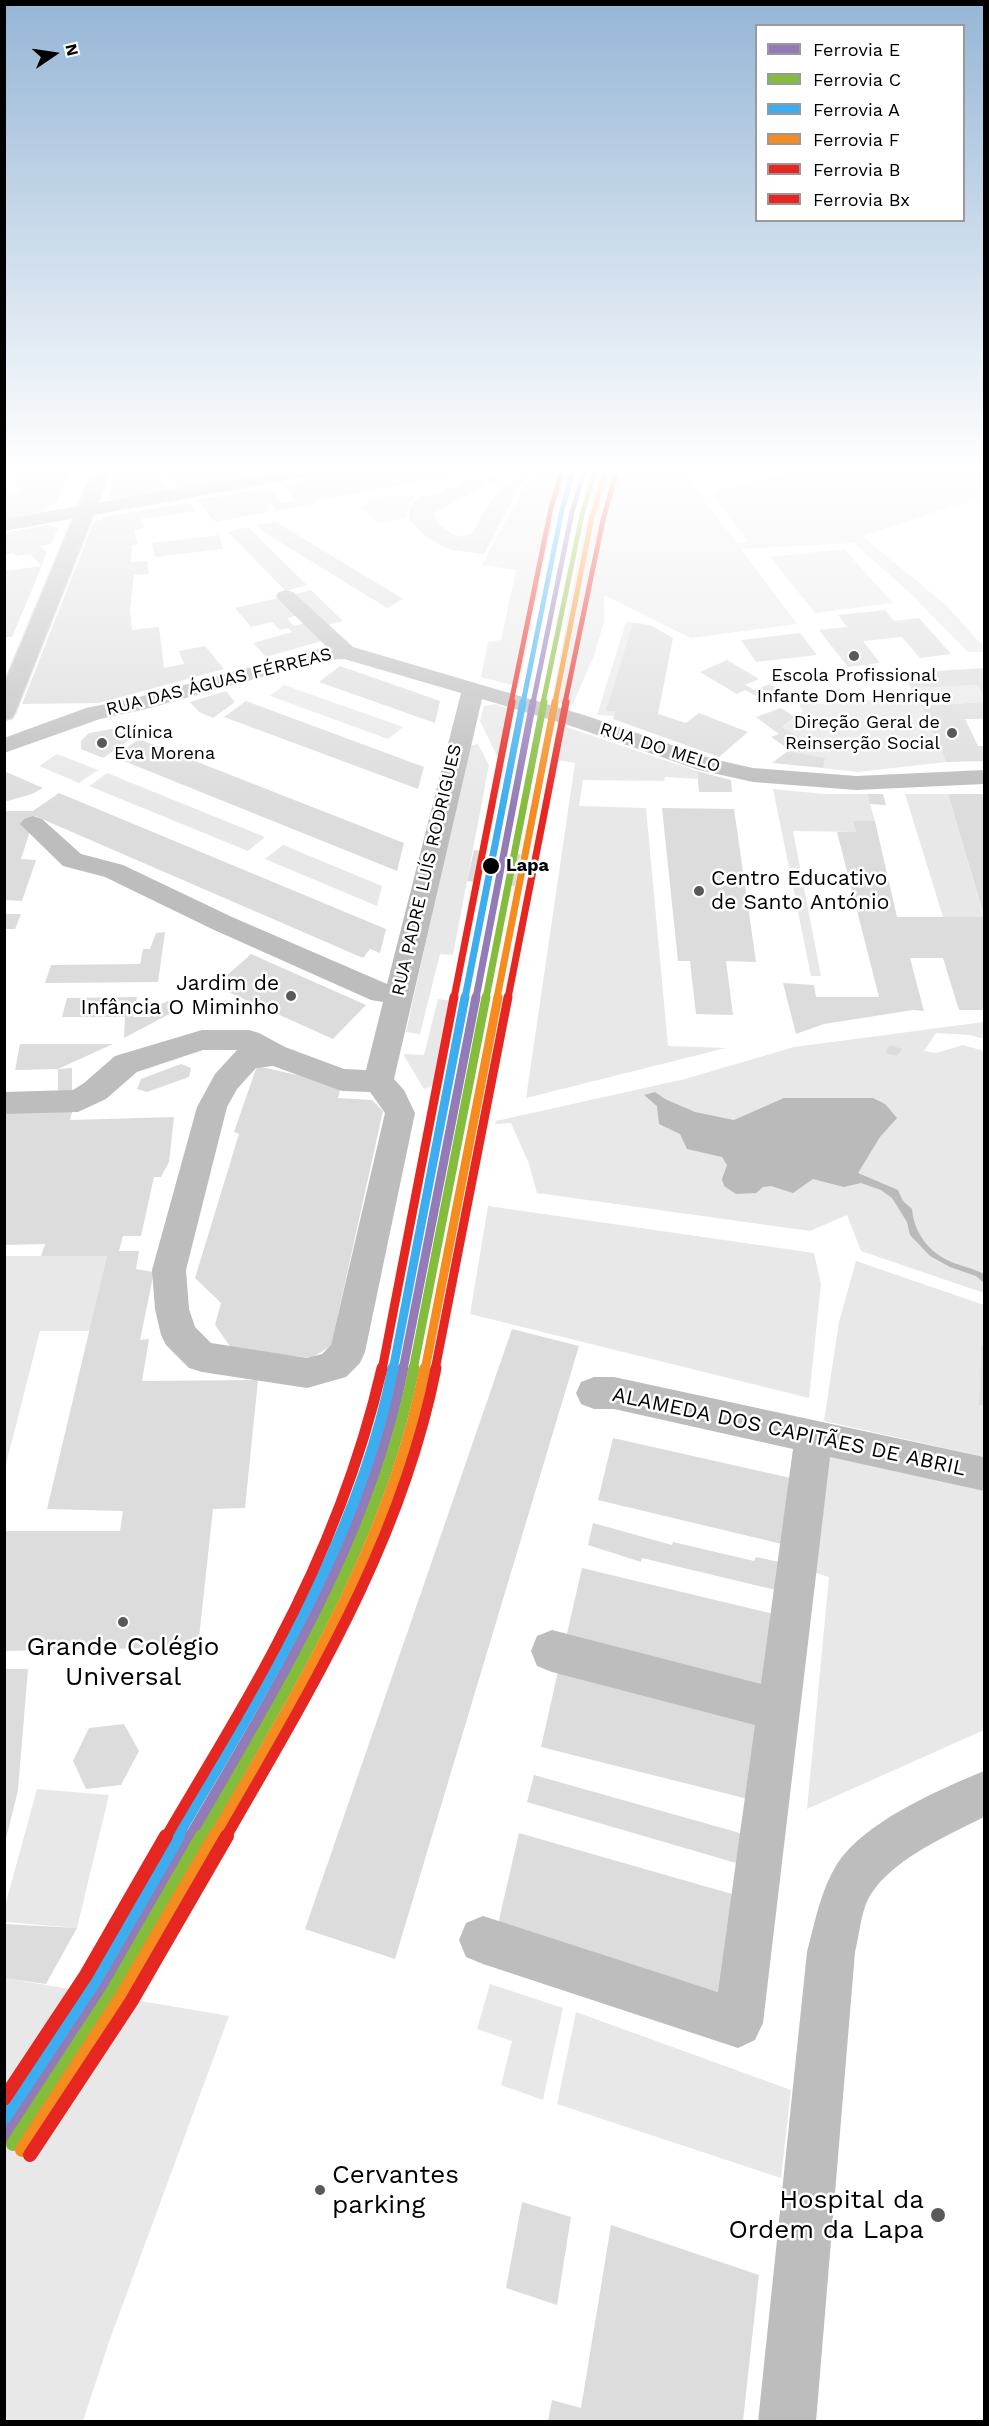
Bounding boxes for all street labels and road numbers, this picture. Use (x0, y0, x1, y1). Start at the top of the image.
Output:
street label: RUA DAS ÁGUAS FÉRREAS (104, 643, 334, 721)
street label: RUA DO MELO (597, 718, 723, 778)
street label: RUA PADRE LUÍS RODRIGUES (388, 742, 466, 998)
street label: ALAMEDA DOS CAPITÃES DE ABRIL (610, 1382, 968, 1482)

